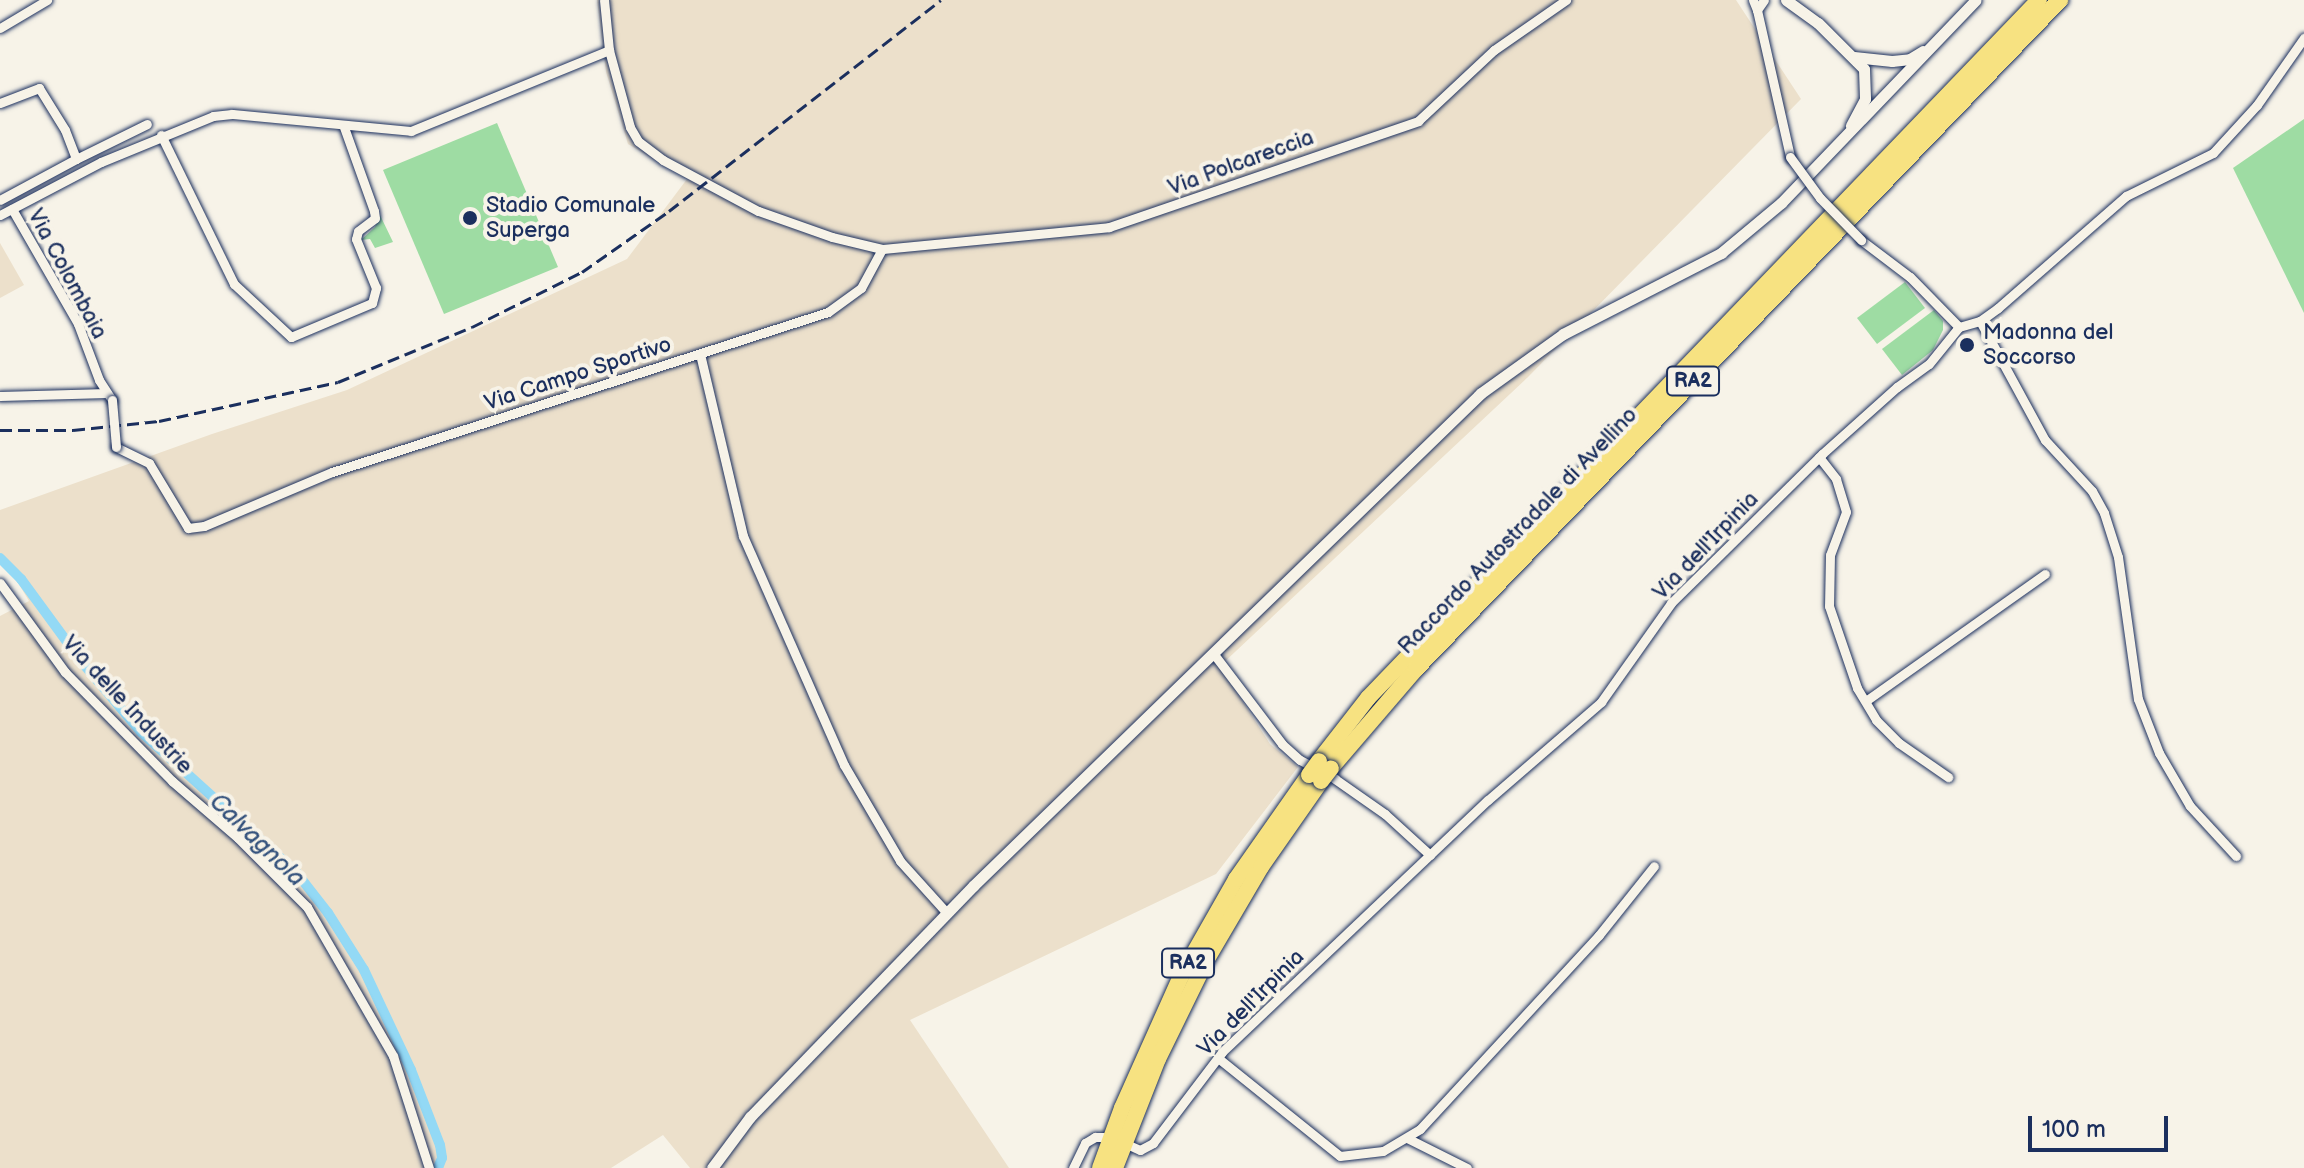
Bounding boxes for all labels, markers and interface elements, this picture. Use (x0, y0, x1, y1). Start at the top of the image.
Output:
street label: Via Polcareccia (1165, 124, 1317, 202)
place label: Stadio Comunale Superga (486, 192, 655, 244)
street label: Via Colombaia (22, 205, 112, 343)
marker: Stadio Comunale Superga (461, 209, 479, 227)
place label: Madonna del Soccorso (1983, 319, 2113, 370)
street label: Via Campo Sportivo (481, 331, 675, 417)
marker: Madonna del Soccorso (1958, 336, 1976, 354)
road number: RA2 (1665, 365, 1721, 397)
street label: Raccordo Autostradale di Avellino (1393, 402, 1643, 660)
street label: Via dell'Irpinia (1648, 486, 1764, 606)
street label: Via delle Industrie (56, 630, 198, 780)
water label: Calvagnola (203, 788, 311, 892)
street label: Via dell'Irpinia (1192, 944, 1310, 1062)
road number: RA2 (1160, 947, 1216, 979)
scale bar (2032, 1100, 2172, 1150)
text: 100 m (2042, 1115, 2106, 1144)

